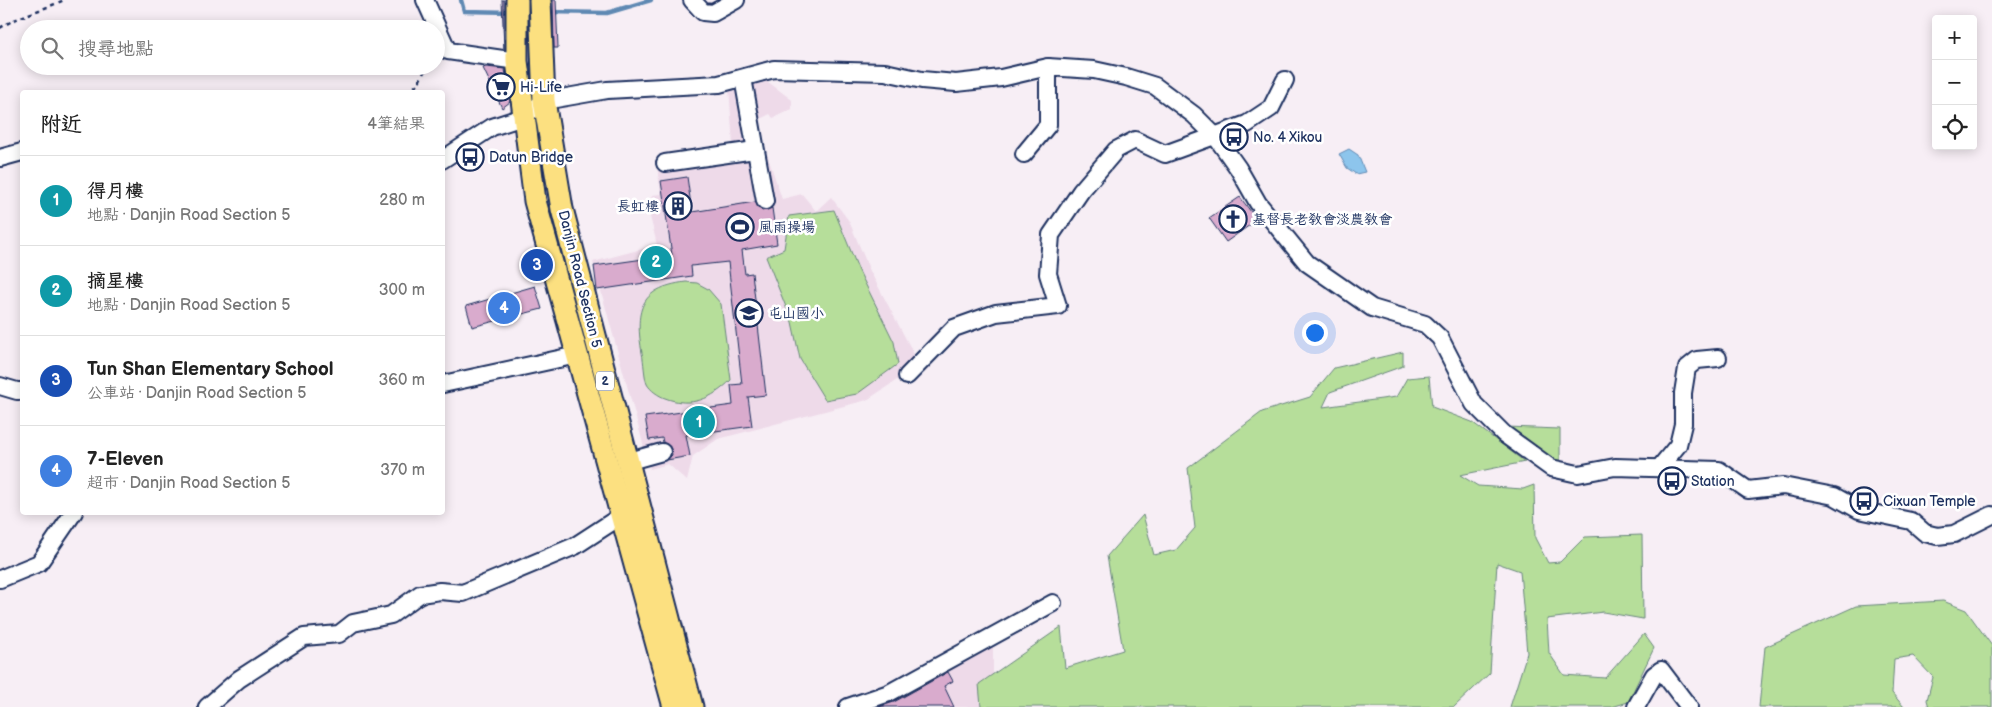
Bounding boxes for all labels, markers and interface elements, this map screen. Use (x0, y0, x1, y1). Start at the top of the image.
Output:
map controls (1932, 15, 1977, 150)
button: + (1932, 15, 1977, 60)
search box (20, 20, 445, 75)
icon: search (38, 34, 66, 62)
text: 搜尋地點 (78, 38, 154, 61)
button: − (1932, 60, 1977, 105)
supermarket icon: Hi-Life (486, 72, 516, 102)
place label: Hi-Life (520, 79, 562, 96)
button: locate (1932, 105, 1977, 150)
text: 附近 (40, 112, 82, 137)
text: 4筆結果 (367, 115, 425, 134)
bus stop icon: No. 4 Xikou (1219, 122, 1249, 152)
place label: No. 4 Xikou (1253, 129, 1322, 146)
bus stop icon: Datun Bridge (455, 142, 485, 172)
place label: Datun Bridge (489, 149, 573, 166)
text: 得月樓 (87, 180, 144, 203)
text: 1 (53, 191, 59, 210)
text: 280 m (379, 191, 425, 210)
building icon: 長虹樓 (663, 191, 693, 221)
place label: 長虹樓 (617, 198, 659, 215)
church icon: 基督長老教會淡農教會 (1218, 204, 1248, 234)
text: 地點 · Danjin Road Section 5 (87, 206, 290, 225)
street label: Danjin Road Section 5 (555, 209, 605, 349)
place label: 基督長老教會淡農教會 (1252, 211, 1393, 228)
sports icon: 風雨操場 (725, 212, 755, 242)
place label: 風雨操場 (759, 219, 815, 236)
pin: 2 (640, 243, 672, 281)
pin: 3 (521, 246, 553, 284)
text: 摘星樓 (87, 270, 144, 293)
text: 2 (51, 281, 61, 300)
text: 300 m (379, 281, 425, 300)
pin: 4 (488, 289, 520, 327)
text: 地點 · Danjin Road Section 5 (87, 296, 290, 315)
school or university icon: 屯山國小 (734, 298, 764, 328)
place label: 屯山國小 (768, 305, 824, 322)
your location (1302, 320, 1328, 346)
text: Tun Shan Elementary School (87, 358, 334, 381)
text: 3 (51, 371, 61, 390)
text: 360 m (378, 371, 425, 390)
road number: 2 (596, 372, 614, 391)
text: 公車站 · Danjin Road Section 5 (87, 384, 306, 403)
pin: 1 (683, 403, 715, 441)
text: 7-Eleven (87, 448, 164, 471)
text: 4 (51, 461, 61, 480)
text: 370 m (380, 461, 425, 480)
bus stop icon: Station (1657, 466, 1687, 496)
place label: Station (1691, 473, 1735, 490)
text: 超市 · Danjin Road Section 5 (87, 474, 290, 493)
bus stop icon: Cixuan Temple (1849, 486, 1879, 516)
place label: Cixuan Temple (1883, 493, 1976, 510)

